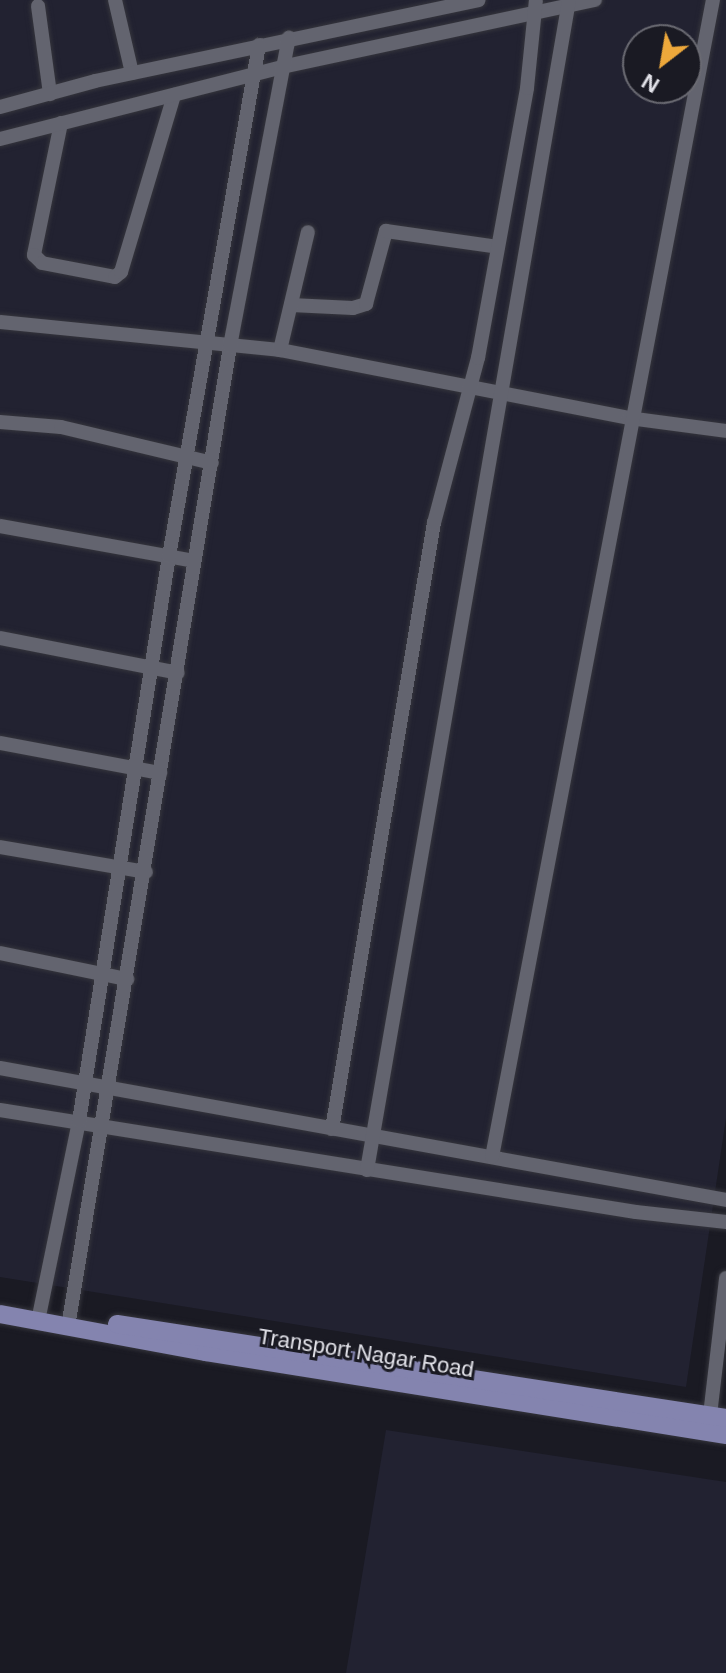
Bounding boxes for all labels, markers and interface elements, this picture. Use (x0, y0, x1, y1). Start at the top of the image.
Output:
north arrow (622, 24, 702, 104)
text: N (637, 68, 664, 98)
street label: Transport Nagar Road (256, 1323, 476, 1383)

